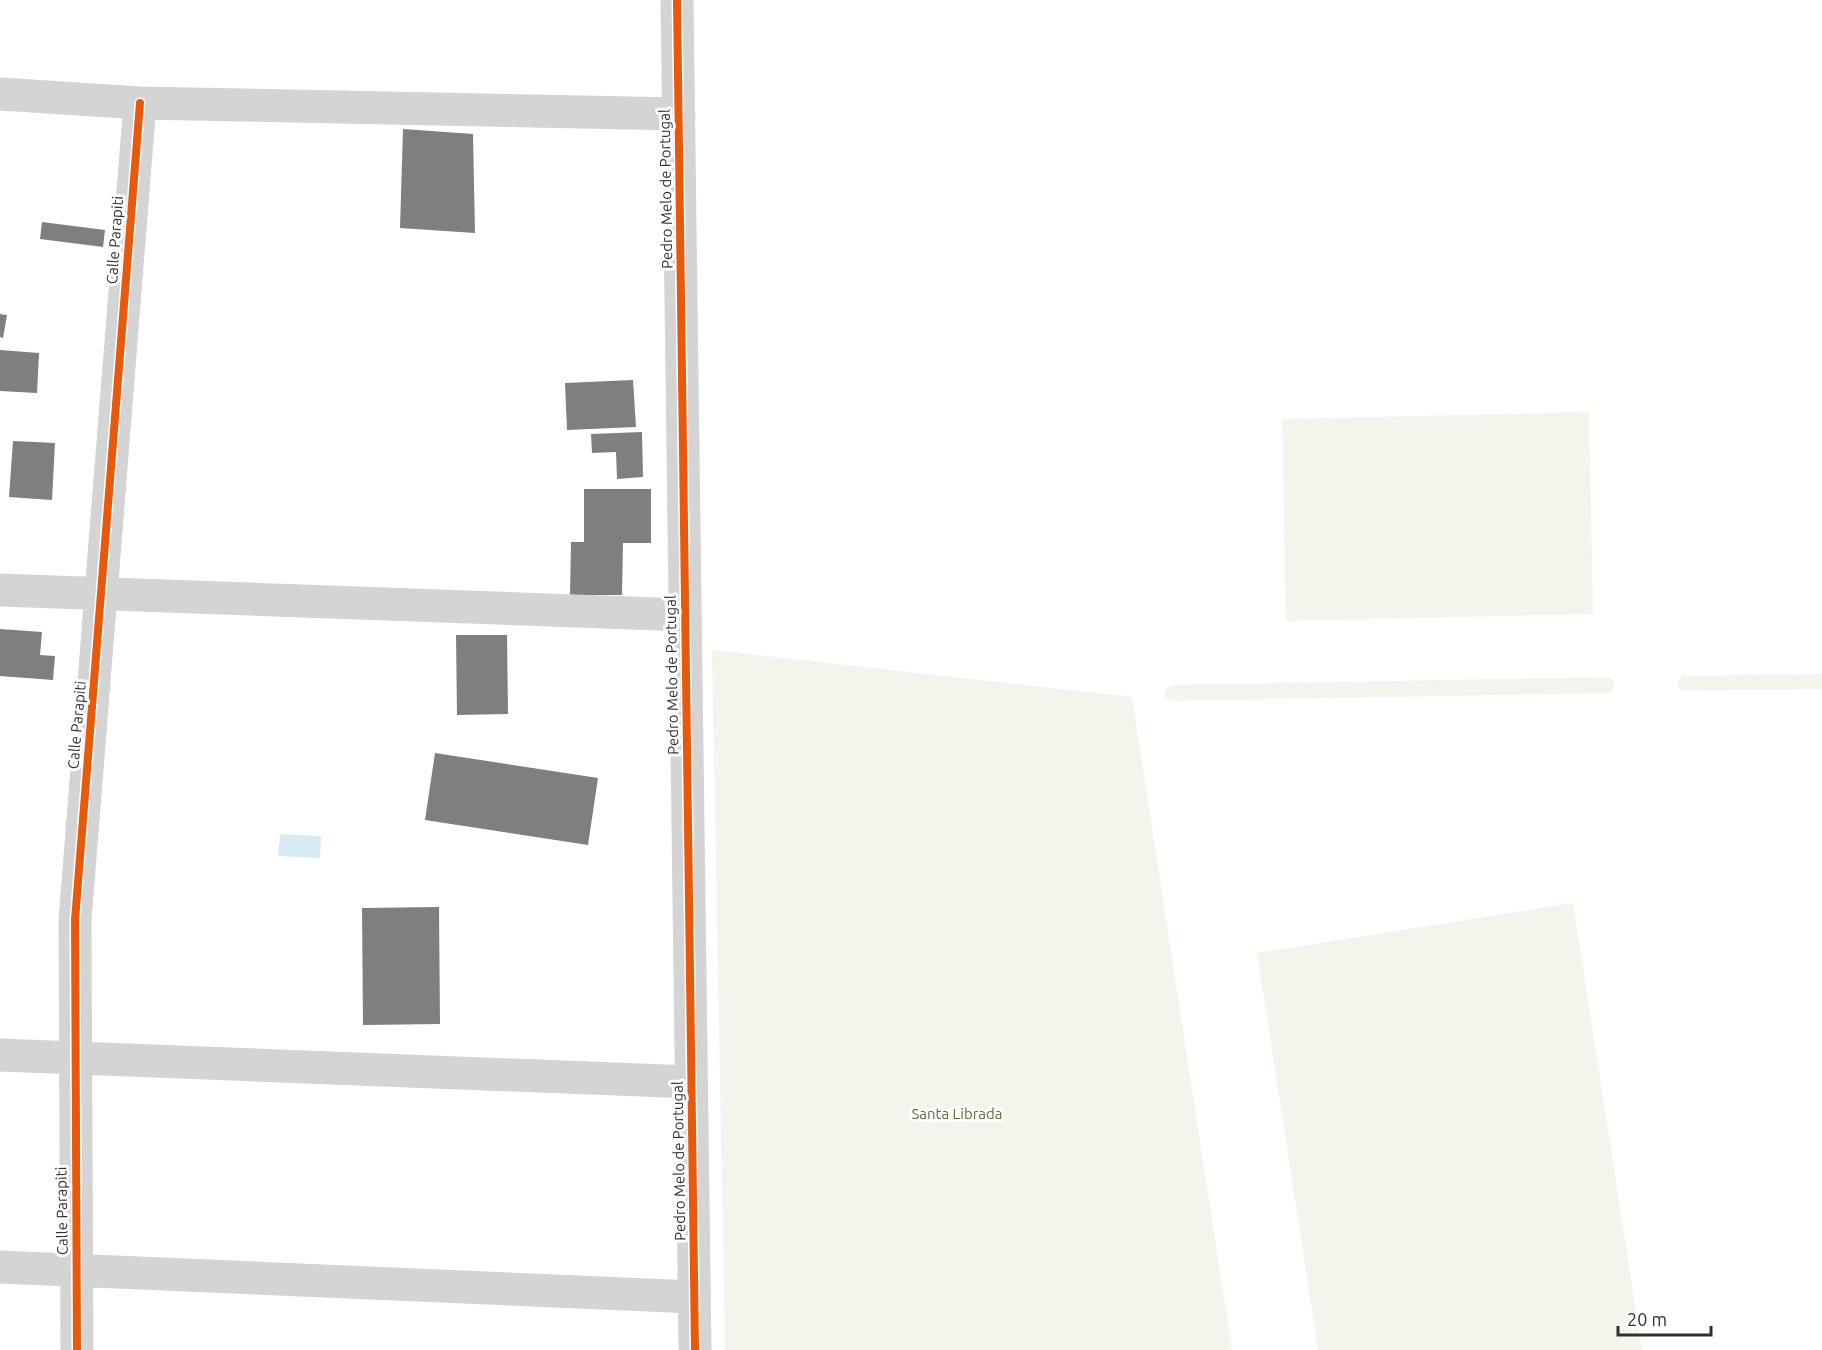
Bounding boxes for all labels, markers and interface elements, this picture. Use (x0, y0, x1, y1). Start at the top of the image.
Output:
street label: Pedro Melo de Portugal (656, 109, 675, 269)
street label: Calle Parapiti (103, 195, 126, 285)
street label: Pedro Melo de Portugal (662, 595, 681, 755)
street label: Calle Parapiti (64, 680, 89, 770)
street label: Pedro Melo de Portugal (669, 1081, 688, 1241)
park label: Santa Librada (911, 1105, 1003, 1122)
street label: Calle Parapiti (52, 1167, 71, 1255)
scale bar (1618, 1299, 1711, 1337)
text: 20 m (1627, 1309, 1667, 1329)

